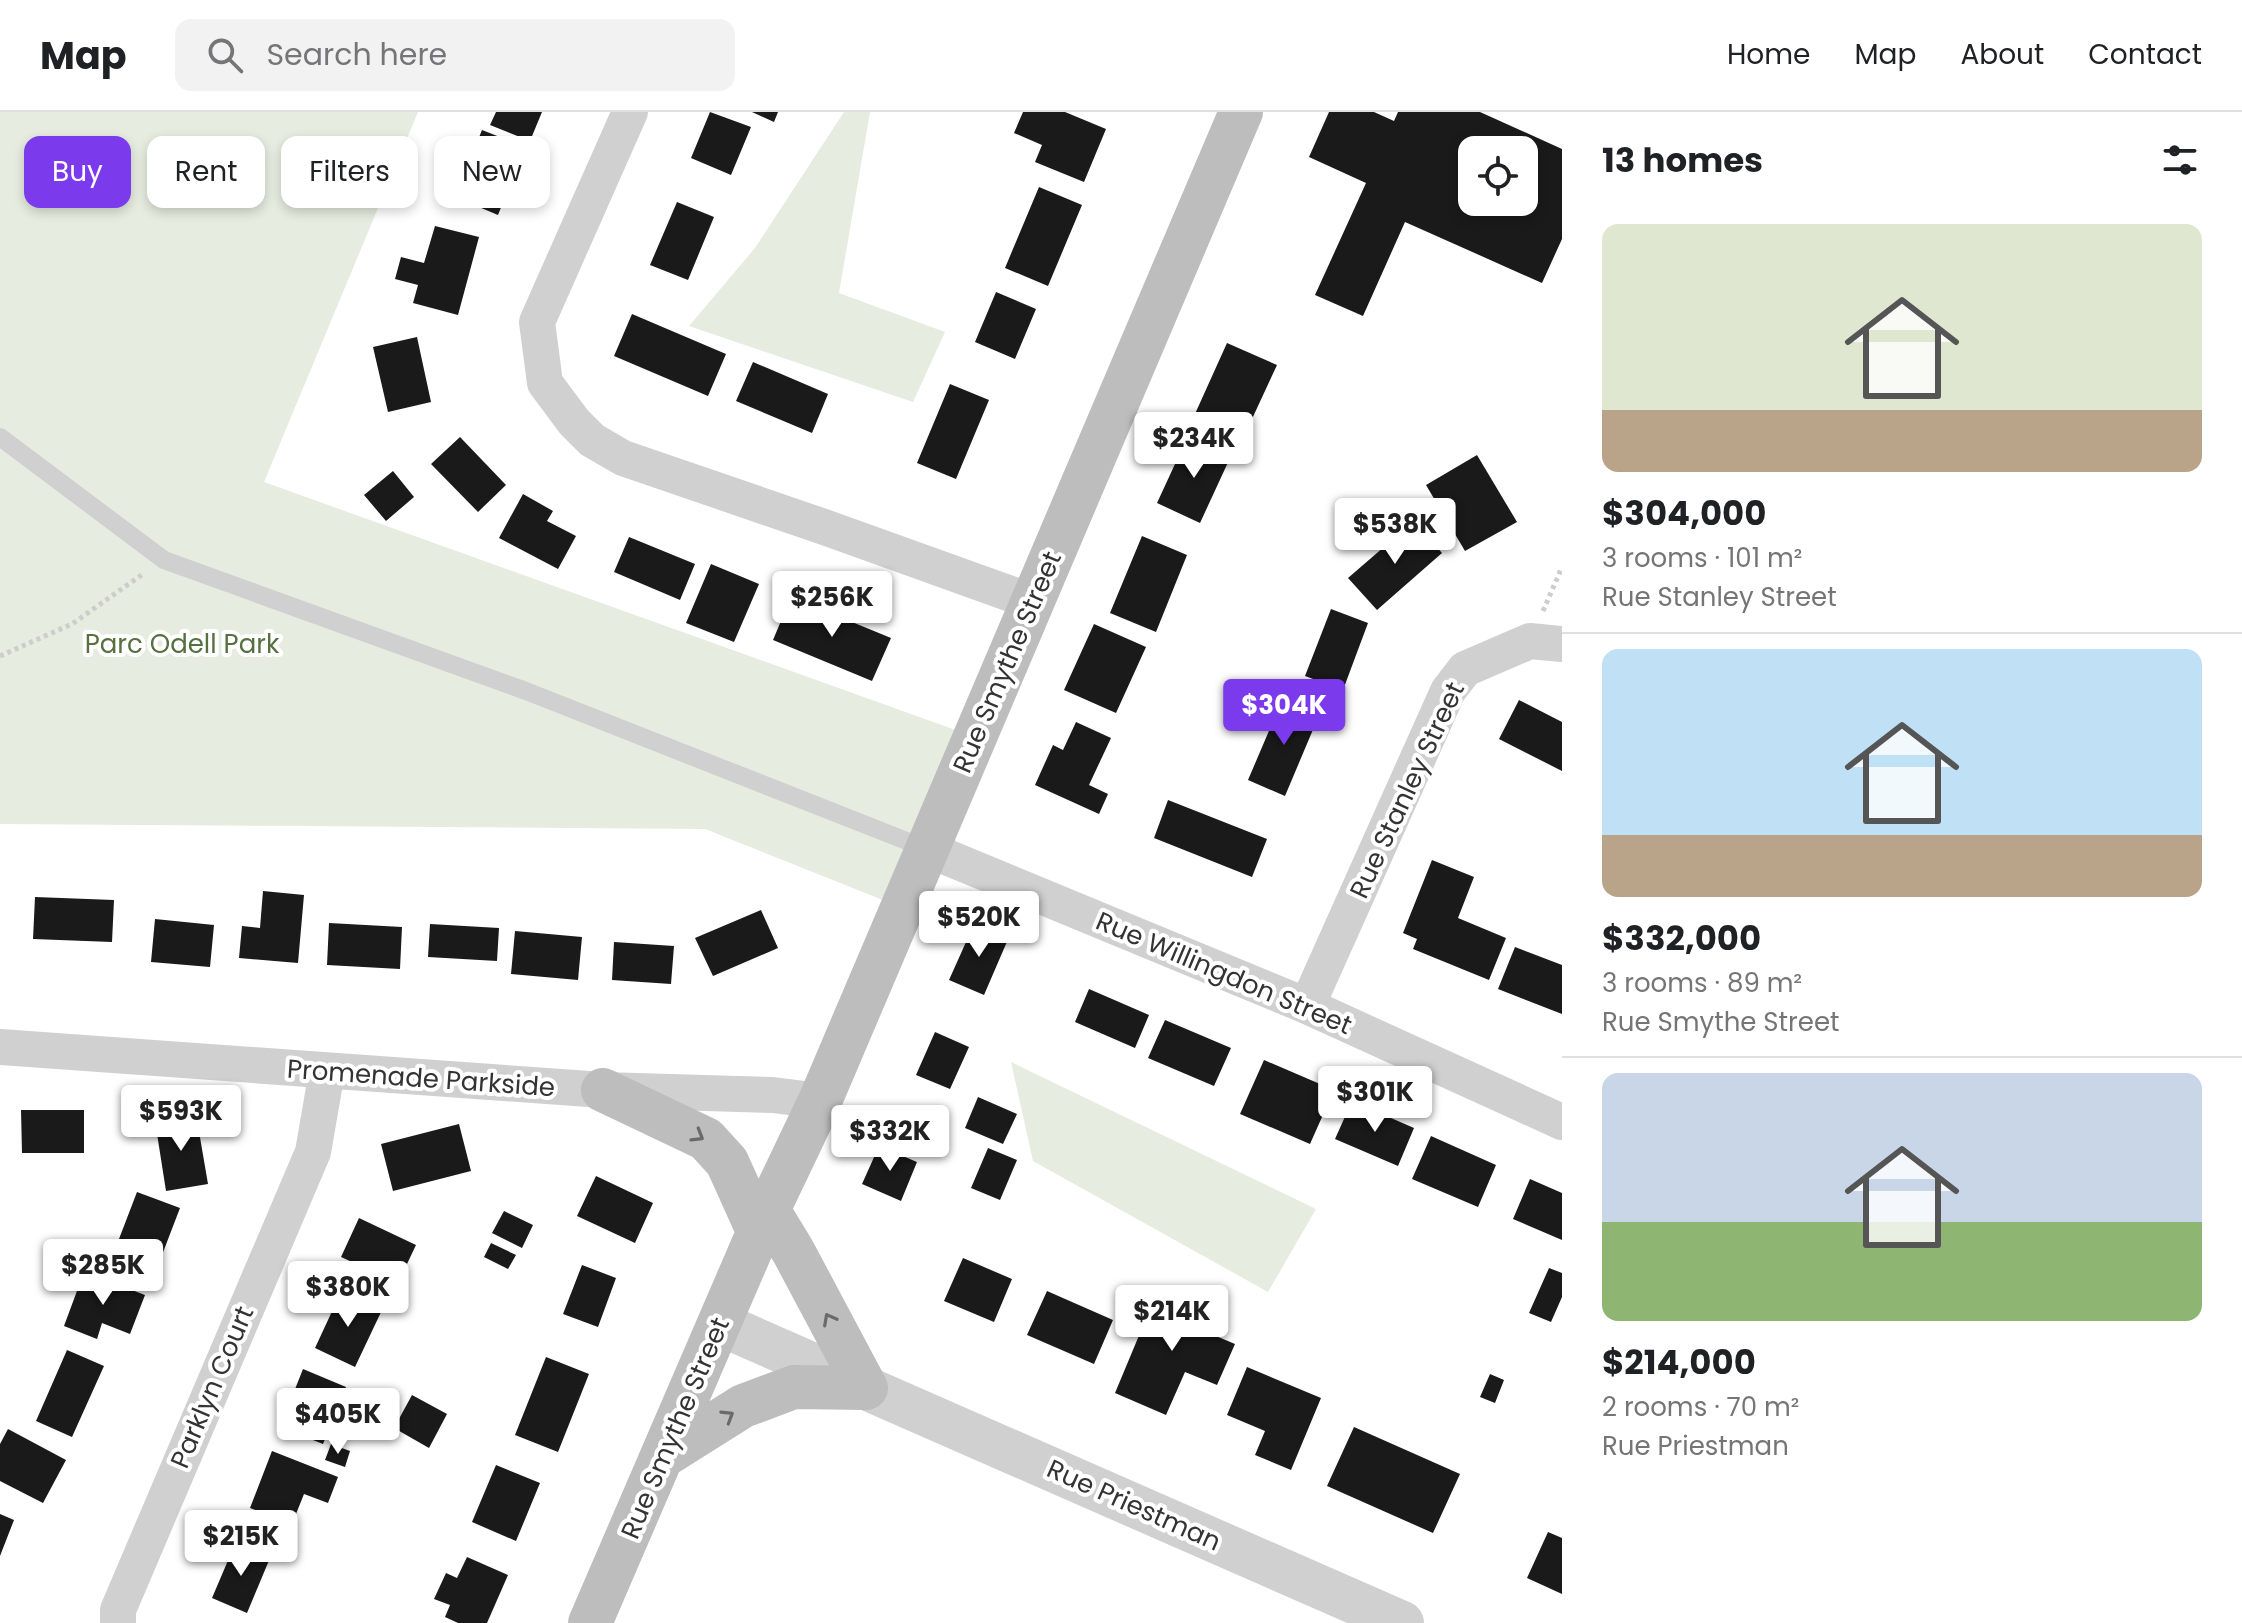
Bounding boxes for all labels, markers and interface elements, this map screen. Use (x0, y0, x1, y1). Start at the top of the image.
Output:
search box (175, 19, 735, 91)
text: Map (40, 29, 127, 82)
icon: search (203, 33, 247, 77)
text: Search here (267, 33, 447, 76)
text: Home (1727, 35, 1810, 74)
text: Map (1854, 35, 1916, 74)
text: About (1960, 35, 2044, 74)
text: Contact (2088, 35, 2202, 74)
chip: Buy (24, 136, 131, 208)
chip: Rent (147, 136, 265, 208)
chip: Filters (281, 136, 418, 208)
chip: New (434, 136, 550, 208)
map controls (1458, 136, 1538, 216)
button: locate (1458, 136, 1538, 216)
text: 13 homes (1602, 136, 1763, 184)
icon: filters (2158, 138, 2202, 182)
icon: home (1830, 276, 1974, 420)
pin: $234K (1138, 412, 1250, 480)
text: $234K (1152, 420, 1236, 456)
text: $304,000 (1602, 489, 1766, 537)
pin: $538K (1339, 498, 1451, 566)
text: $538K (1353, 506, 1437, 542)
text: 3 rooms · 101 m² (1602, 540, 1802, 576)
street label: Rue Smythe Street (944, 546, 1070, 778)
pin: $256K (776, 571, 888, 639)
text: $256K (790, 579, 874, 615)
text: Rue Stanley Street (1602, 579, 1837, 615)
park label: Parc Odell Park (85, 626, 280, 662)
street label: Rue Stanley Street (1341, 676, 1473, 904)
pin: $304K (1228, 679, 1340, 747)
text: $304K (1241, 687, 1327, 723)
icon: home (1830, 701, 1974, 845)
pin: $520K (923, 891, 1035, 959)
text: $520K (937, 899, 1021, 935)
street label: Rue Willingdon Street (1091, 903, 1357, 1043)
text: $332,000 (1602, 914, 1761, 962)
text: 3 rooms · 89 m² (1602, 965, 1802, 1001)
text: Rue Smythe Street (1602, 1004, 1839, 1040)
street label: Promenade Parkside (286, 1051, 556, 1105)
pin: $301K (1319, 1066, 1431, 1134)
text: $301K (1336, 1074, 1414, 1110)
pin: $593K (125, 1085, 237, 1153)
text: $593K (139, 1093, 223, 1129)
pin: $332K (834, 1105, 946, 1173)
text: $332K (849, 1113, 931, 1149)
icon: home (1830, 1125, 1974, 1269)
one-way arrow (689, 1126, 704, 1142)
pin: $285K (47, 1239, 159, 1307)
text: $285K (61, 1247, 145, 1283)
pin: $380K (292, 1261, 404, 1329)
text: $380K (306, 1269, 390, 1305)
pin: $214K (1116, 1285, 1228, 1353)
text: $214K (1133, 1293, 1211, 1329)
street label: Parklyn Court (162, 1300, 262, 1474)
street label: Rue Smythe Street (612, 1312, 738, 1544)
one-way arrow (824, 1313, 839, 1327)
text: $214,000 (1602, 1338, 1756, 1386)
pin: $405K (282, 1388, 394, 1456)
text: 2 rooms · 70 m² (1602, 1389, 1799, 1425)
text: $405K (295, 1396, 381, 1432)
one-way arrow (719, 1410, 734, 1425)
text: Rue Priestman (1602, 1428, 1789, 1464)
street label: Rue Priestman (1041, 1451, 1227, 1559)
pin: $215K (185, 1510, 297, 1578)
text: $215K (203, 1518, 279, 1554)

